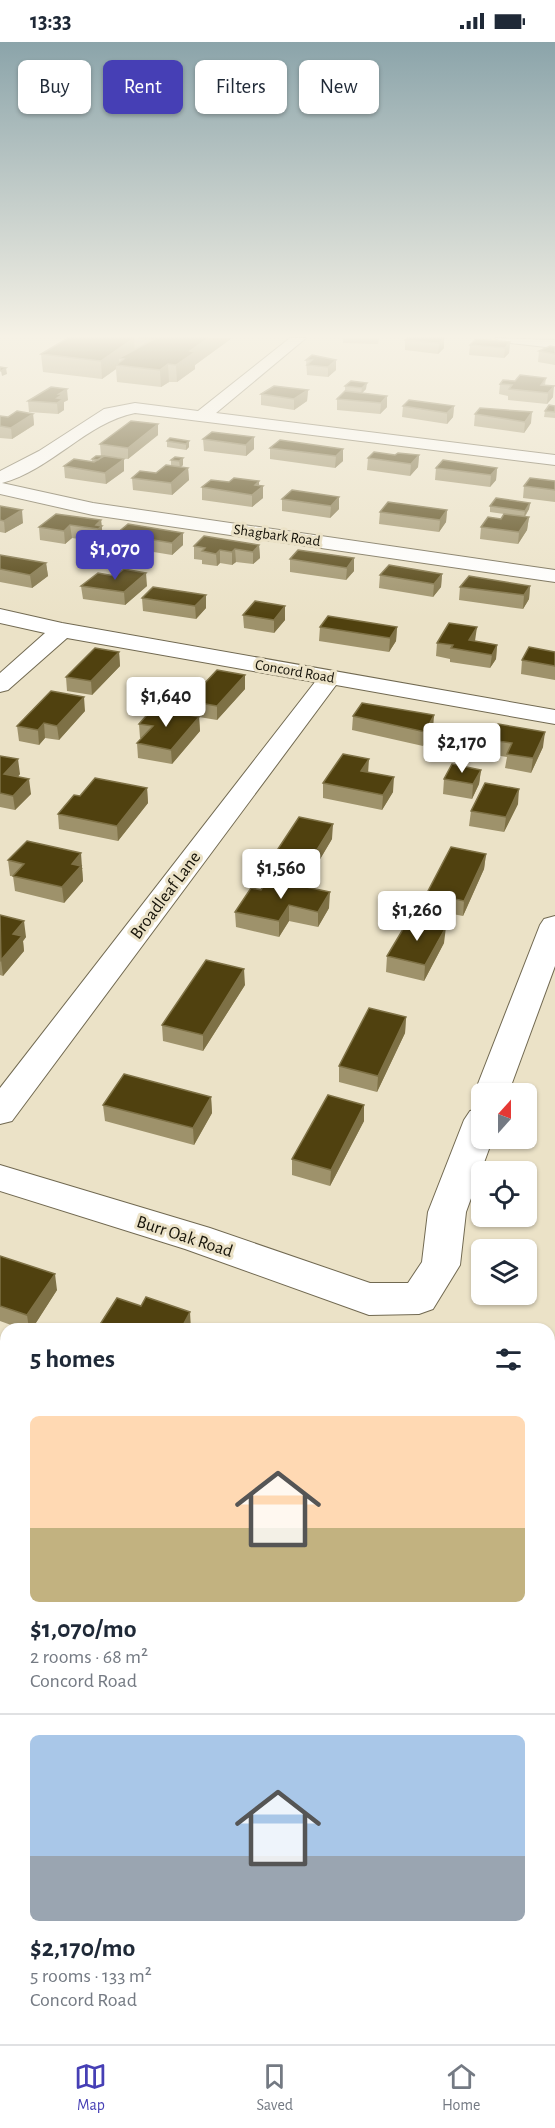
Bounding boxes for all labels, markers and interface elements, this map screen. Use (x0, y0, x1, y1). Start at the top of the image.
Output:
text: 13:33 (30, 10, 71, 32)
chip: Buy (18, 60, 91, 114)
chip: Rent (103, 60, 183, 114)
chip: Filters (195, 60, 287, 114)
chip: New (299, 60, 379, 114)
street label: Shagbark Road (233, 522, 322, 549)
pin: $1,070 (66, 530, 164, 581)
text: $1,070 (90, 539, 140, 559)
street label: Concord Road (254, 657, 336, 686)
pin: $1,640 (117, 677, 215, 728)
text: $1,640 (141, 686, 191, 706)
pin: $2,170 (413, 723, 511, 774)
text: $2,170 (437, 732, 487, 752)
street label: Broadleaf Lane (127, 849, 204, 943)
pin: $1,560 (232, 849, 330, 900)
text: $1,560 (256, 858, 306, 878)
pin: $1,260 (368, 891, 466, 942)
text: $1,260 (392, 900, 442, 920)
north arrow (471, 1083, 537, 1149)
map controls (471, 1083, 537, 1305)
button: locate (471, 1161, 537, 1227)
street label: Burr Oak Road (134, 1213, 235, 1261)
button: layers (471, 1239, 537, 1305)
icon: filters (492, 1343, 525, 1376)
text: 5 homes (30, 1346, 115, 1372)
icon: home (224, 1455, 332, 1563)
text: $1,070/mo (30, 1616, 137, 1642)
text: 2 rooms · 68 m² (30, 1647, 148, 1667)
text: Concord Road (30, 1671, 137, 1691)
icon: home (224, 1774, 332, 1882)
text: $2,170/mo (30, 1935, 135, 1961)
text: 5 rooms · 133 m² (30, 1966, 152, 1986)
text: Concord Road (30, 1990, 137, 2010)
tab: Map (74, 2060, 107, 2115)
tab: Saved (256, 2060, 293, 2115)
tab: Home (442, 2060, 481, 2115)

